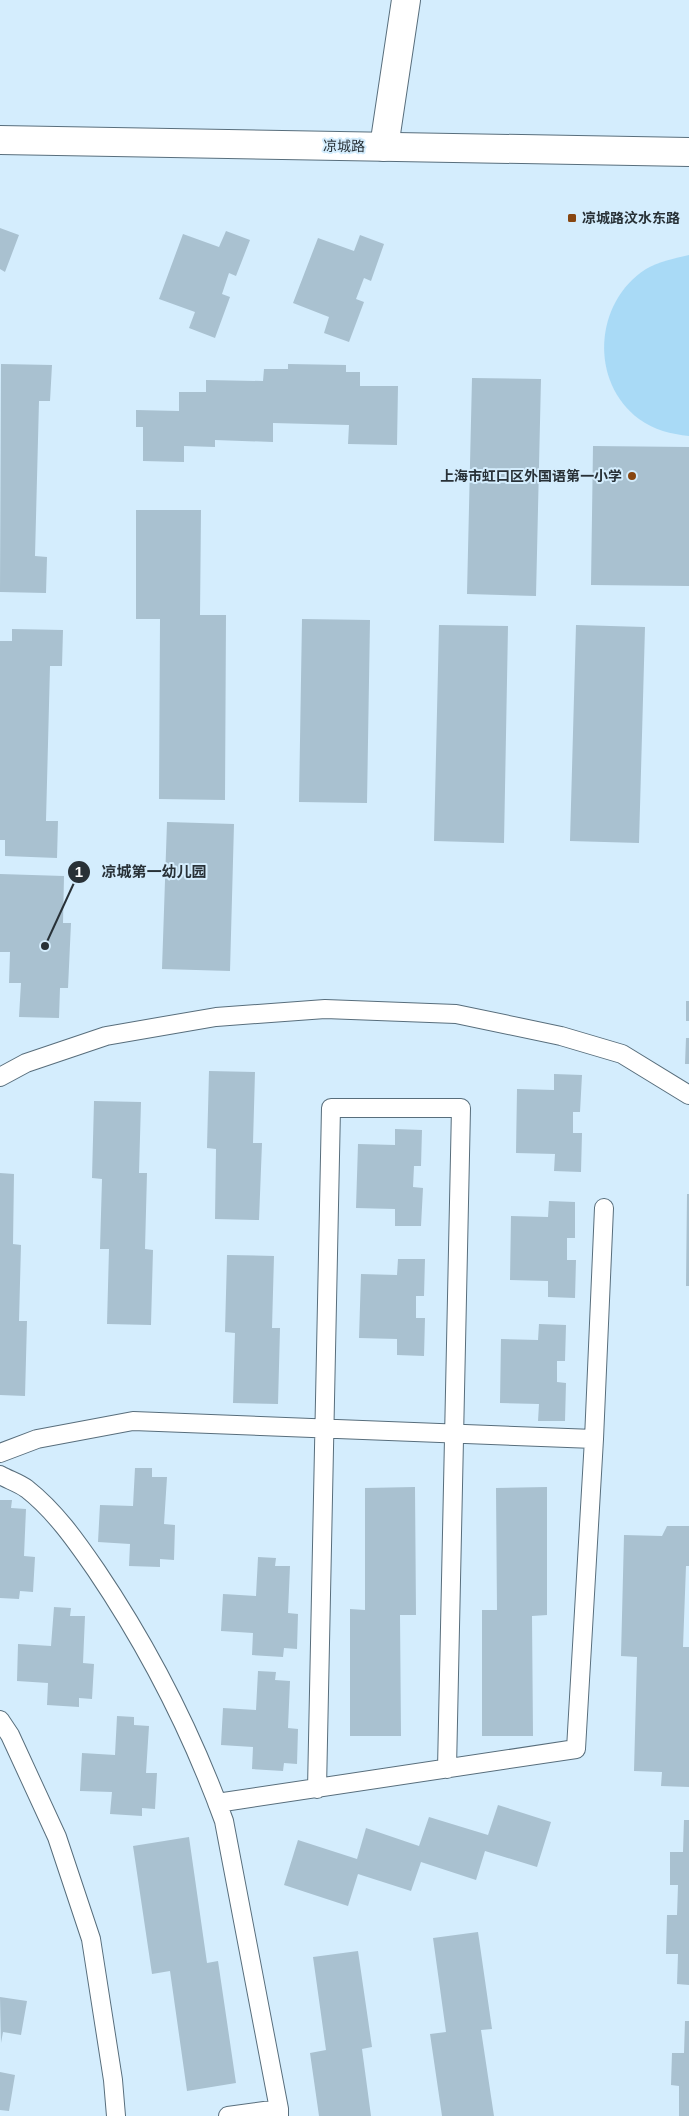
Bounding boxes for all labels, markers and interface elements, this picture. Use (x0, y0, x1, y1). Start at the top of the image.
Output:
street label: 凉城路 (323, 138, 365, 154)
place label: 凉城路汶水东路 (582, 210, 680, 226)
marker: 凉城路汶水东路 (566, 212, 578, 224)
place label: 上海市虹口区外国语第一小学 (440, 468, 622, 484)
marker: 上海市虹口区外国语第一小学 (626, 470, 638, 482)
callout: 凉城第一幼儿园 (67, 857, 217, 887)
text: 1 (75, 863, 83, 880)
text: 凉城第一幼儿园 (101, 863, 207, 880)

